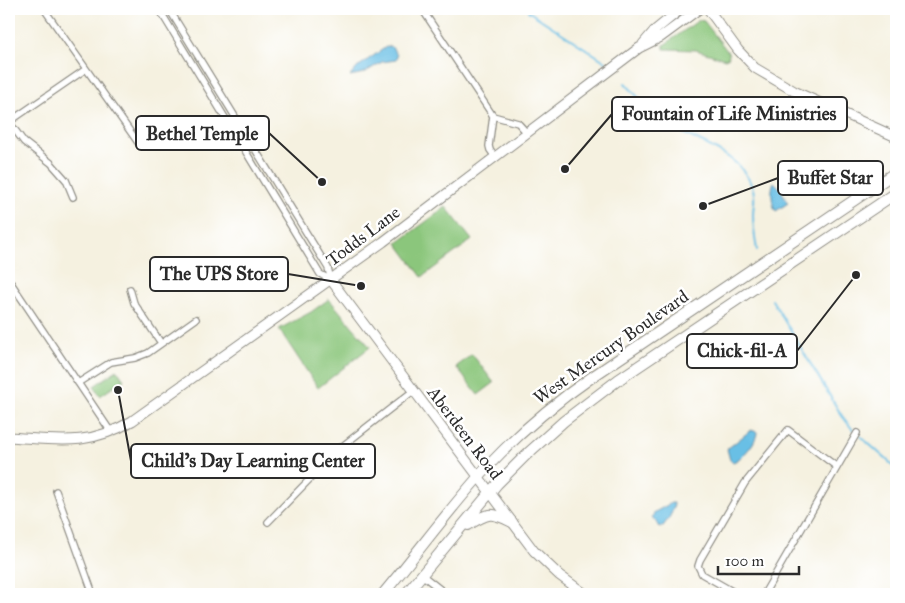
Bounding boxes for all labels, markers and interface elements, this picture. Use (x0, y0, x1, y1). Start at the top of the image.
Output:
callout: Fountain of Life Ministries (612, 97, 847, 131)
text: Fountain of Life Ministries (621, 102, 837, 125)
callout: Bethel Temple (136, 116, 269, 150)
text: Bethel Temple (146, 122, 258, 146)
callout: Buffet Star (778, 161, 883, 195)
text: Buffet Star (787, 166, 874, 189)
street label: Todds Lane (322, 201, 404, 271)
callout: The UPS Store (150, 257, 288, 291)
text: The UPS Store (159, 262, 278, 285)
street label: West Mercury Boulevard (529, 285, 693, 409)
callout: Chick-fil-A (687, 334, 797, 368)
text: Chick-fil-A (697, 339, 787, 362)
street label: Aberdeen Road (422, 381, 507, 484)
callout: Child's Day Learning Center (131, 444, 375, 478)
text: Child's Day Learning Center (141, 449, 366, 473)
scale bar (718, 543, 799, 575)
text: 100 m (725, 552, 765, 570)

